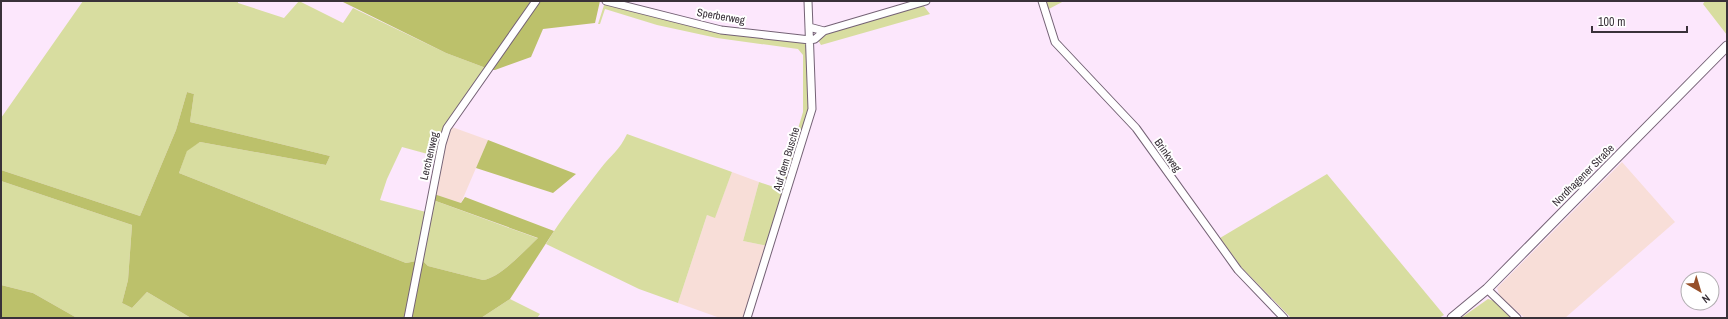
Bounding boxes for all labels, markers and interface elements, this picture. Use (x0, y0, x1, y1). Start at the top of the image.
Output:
street label: Sperberweg (696, 5, 746, 27)
scale bar (1592, 8, 1687, 34)
text: 100 m (1598, 14, 1625, 30)
street label: Auf dem Busche (769, 125, 802, 194)
street label: Lerchenweg (417, 130, 441, 182)
street label: Brinkweg (1151, 136, 1185, 174)
street label: Nordhagener Straße (1549, 141, 1617, 209)
north arrow (1680, 271, 1720, 311)
text: N (1699, 291, 1713, 306)

